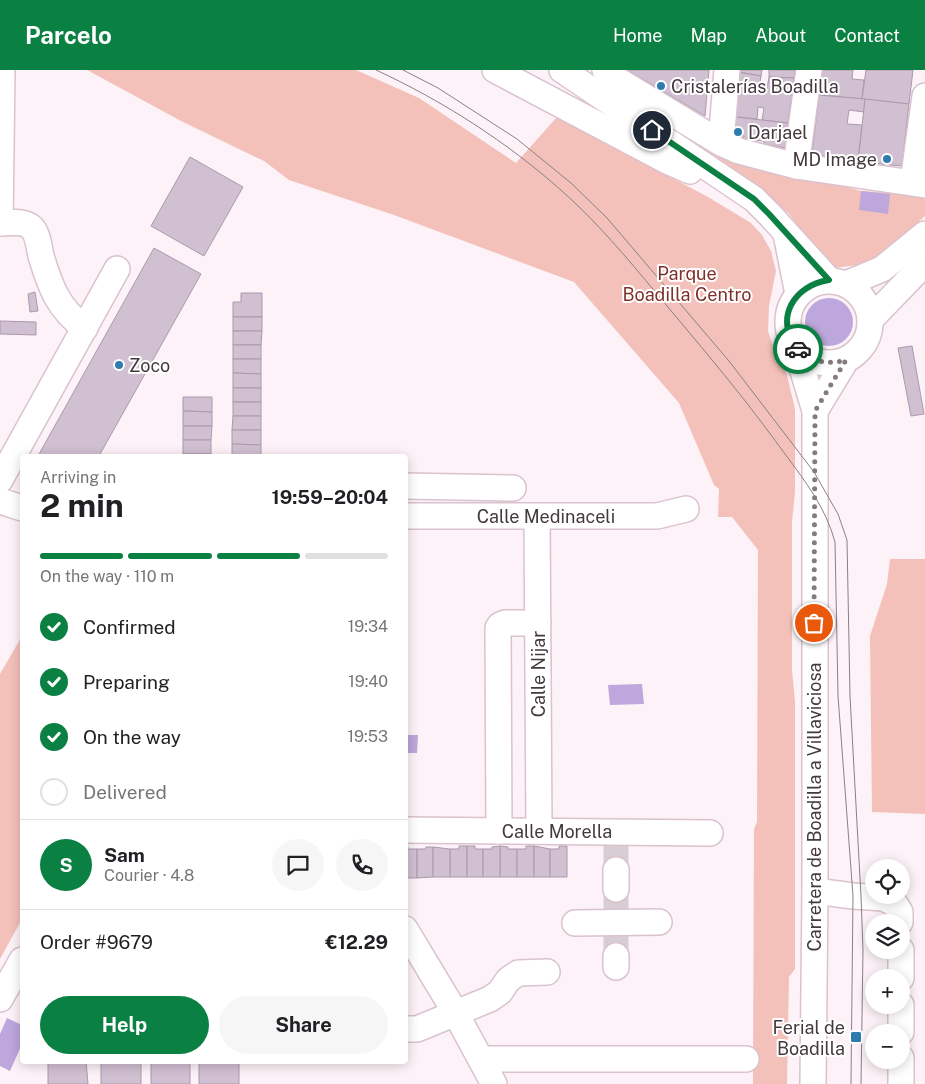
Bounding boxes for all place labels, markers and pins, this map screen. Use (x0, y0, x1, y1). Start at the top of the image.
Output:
place label: Cristalerías Boadilla (671, 76, 839, 97)
marker: Cristalerías Boadilla (655, 80, 667, 92)
pin (631, 109, 673, 151)
place label: Darjael (748, 122, 808, 143)
marker: Darjael (732, 126, 744, 138)
place label: MD Image (793, 149, 877, 170)
marker: MD Image (881, 153, 893, 165)
place label: Zoco (129, 355, 170, 376)
marker: Zoco (113, 359, 125, 371)
pin (793, 602, 835, 644)
place label: Ferial de Boadilla (772, 1017, 845, 1059)
marker: Ferial de Boadilla (849, 1030, 863, 1044)

